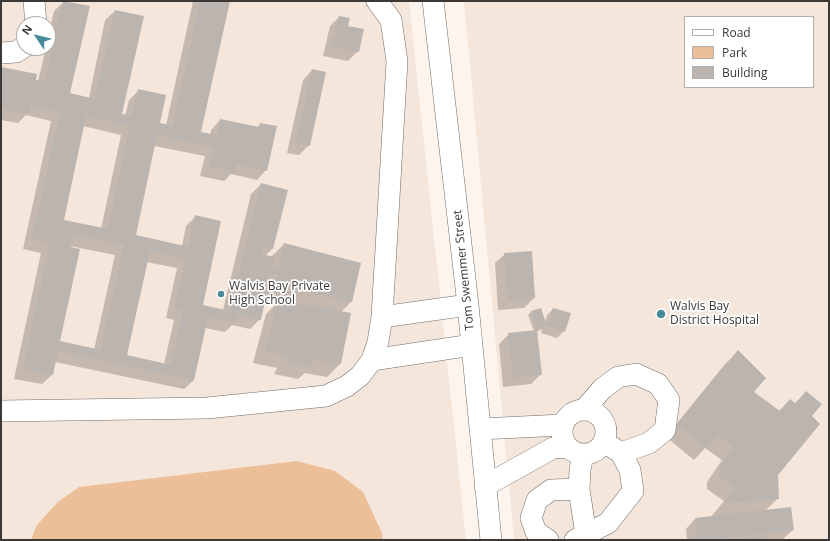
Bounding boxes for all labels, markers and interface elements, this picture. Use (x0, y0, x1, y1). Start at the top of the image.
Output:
north arrow (16, 16, 56, 56)
legend (684, 16, 814, 88)
text: N (18, 21, 35, 37)
text: Road (722, 24, 751, 41)
text: Park (722, 44, 747, 61)
text: Building (722, 64, 767, 81)
street label: Tom Swemmer Street (451, 209, 477, 331)
place label: Walvis Bay Private High School (229, 280, 330, 308)
marker: Walvis Bay Private High School (216, 289, 226, 299)
place label: Walvis Bay District Hospital (670, 300, 759, 328)
marker: Walvis Bay District Hospital (655, 308, 667, 320)

